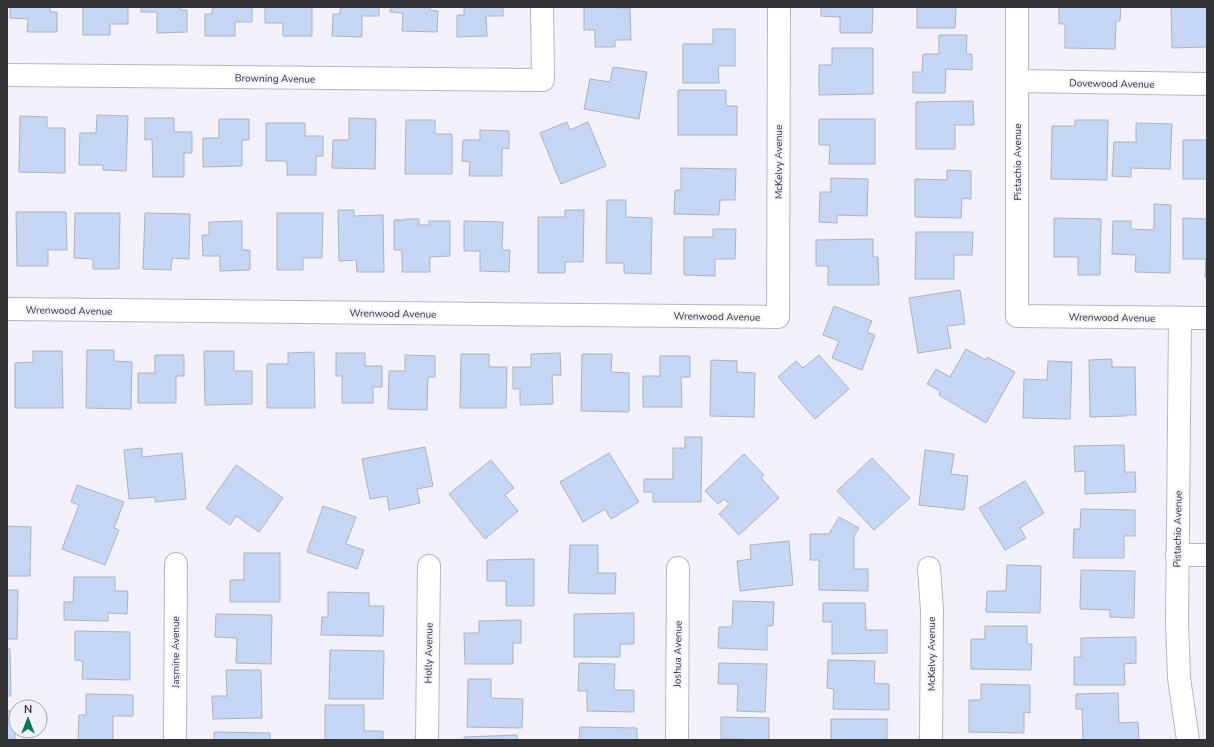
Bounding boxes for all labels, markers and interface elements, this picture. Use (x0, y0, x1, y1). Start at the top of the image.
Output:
street label: Browning Avenue (235, 71, 315, 87)
street label: Dovewood Avenue (1069, 76, 1155, 92)
street label: Pistachio Avenue (1011, 123, 1025, 201)
street label: McKelvy Avenue (772, 125, 786, 199)
street label: Wrenwood Avenue (25, 303, 113, 319)
street label: Wrenwood Avenue (349, 306, 437, 322)
street label: Wrenwood Avenue (673, 309, 761, 325)
street label: Wrenwood Avenue (1068, 310, 1156, 326)
street label: Pistachio Avenue (1170, 490, 1186, 568)
street label: Jasmine Avenue (169, 616, 183, 689)
street label: McKelvy Avenue (925, 617, 939, 691)
street label: Joshua Avenue (670, 620, 686, 689)
street label: Holly Avenue (421, 623, 437, 683)
north arrow (8, 699, 48, 739)
text: N (24, 702, 32, 717)

